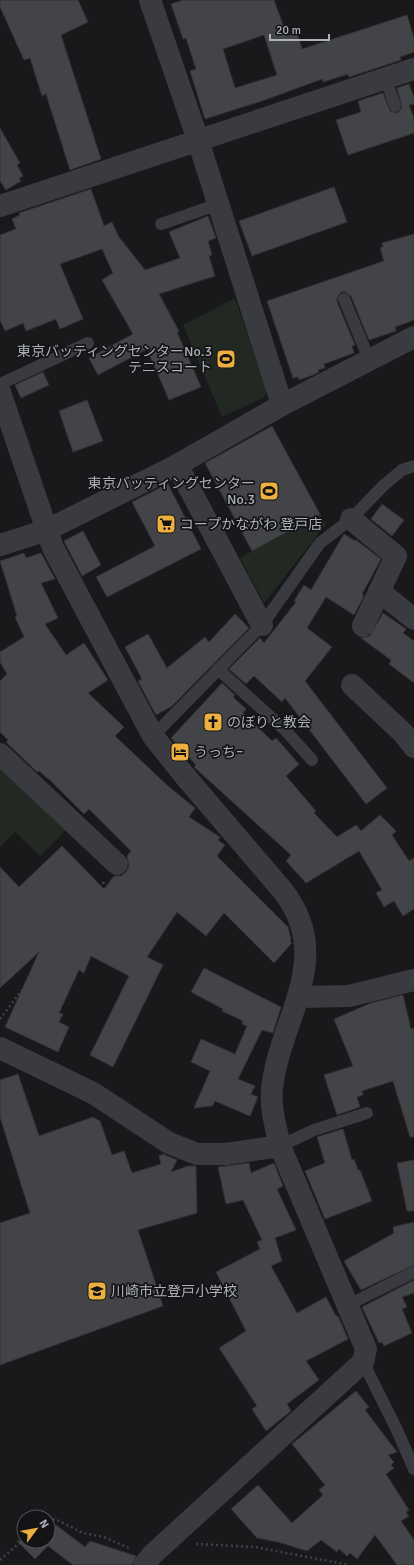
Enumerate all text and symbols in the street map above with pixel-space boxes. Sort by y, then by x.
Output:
scale bar [270,16,329,42]
text: 20 m [276,23,301,38]
place label: 東京バッティングセンターNo.3 テニスコート [17,343,212,376]
sports icon: 東京バッティングセンターNo.3 テニスコート [215,348,237,370]
place label: 東京バッティングセンター No.3 [88,475,255,508]
sports icon: 東京バッティングセンター No.3 [258,480,280,502]
supermarket icon: コープかながわ 登戸店 [155,513,177,535]
place label: コープかながわ 登戸店 [180,516,322,533]
church icon: のぼりと教会 [202,711,224,733]
place label: のぼりと教会 [227,714,311,731]
hotel icon: うっちｰ [169,741,191,763]
place label: うっちｰ [194,744,243,761]
school or university icon: 川崎市立登戸小学校 [86,1280,108,1302]
place label: 川崎市立登戸小学校 [111,1283,237,1300]
north arrow [16,1509,56,1549]
text: N [37,1517,52,1531]

